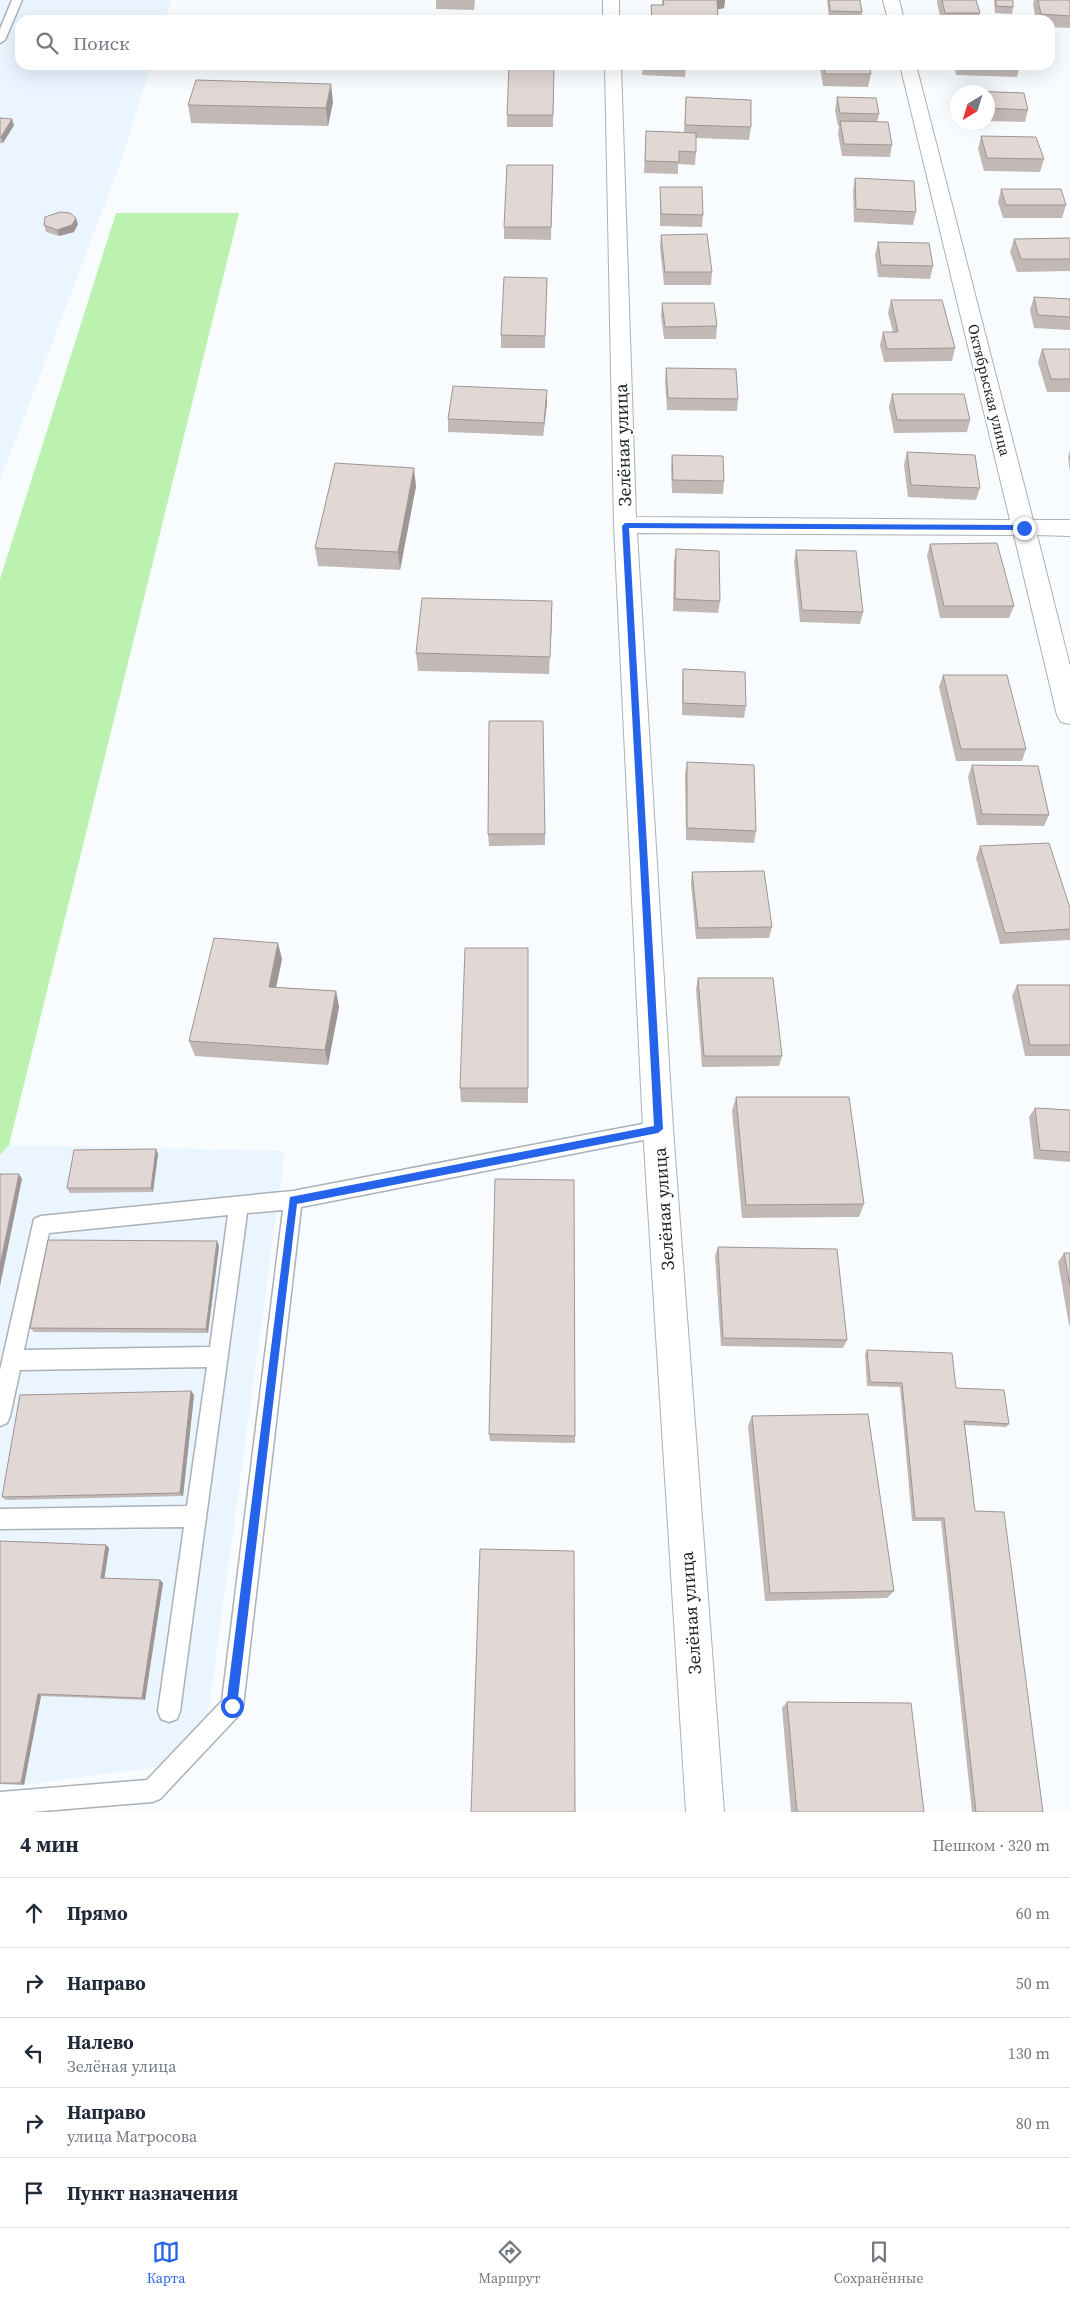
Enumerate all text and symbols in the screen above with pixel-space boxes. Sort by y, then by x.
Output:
search box [15,15,1055,70]
icon: search [33,29,61,57]
text: Поиск [73,30,130,56]
north arrow [950,85,995,130]
street label: Октябрьская улица [963,322,1016,459]
street label: Зелёная улица [608,382,637,507]
route end [1013,517,1036,540]
street label: Зелёная улица [647,1146,680,1271]
street label: Зелёная улица [674,1550,707,1675]
route start [221,1695,244,1718]
text: 4 мин [20,1830,79,1859]
text: Пешком · 320 m [932,1834,1050,1856]
icon: ahead [20,1899,48,1927]
text: Прямо [67,1900,128,1926]
text: 60 m [1016,1902,1050,1924]
icon: right [20,1969,48,1997]
text: Направо [67,1970,146,1996]
text: 50 m [1016,1972,1050,1994]
text: Налево [67,2029,134,2055]
icon: left [20,2039,48,2067]
text: 130 m [1008,2042,1050,2064]
text: Зелёная улица [67,2055,176,2077]
text: Направо [67,2099,146,2125]
icon: right [20,2109,48,2137]
text: 80 m [1016,2112,1050,2134]
text: улица Матросова [67,2125,197,2147]
icon: arrive [20,2179,48,2207]
text: Пункт назначения [67,2180,238,2206]
tab: Карта [147,2238,185,2288]
tab: Маршрут [479,2238,540,2288]
tab: Сохранённые [834,2238,923,2288]

